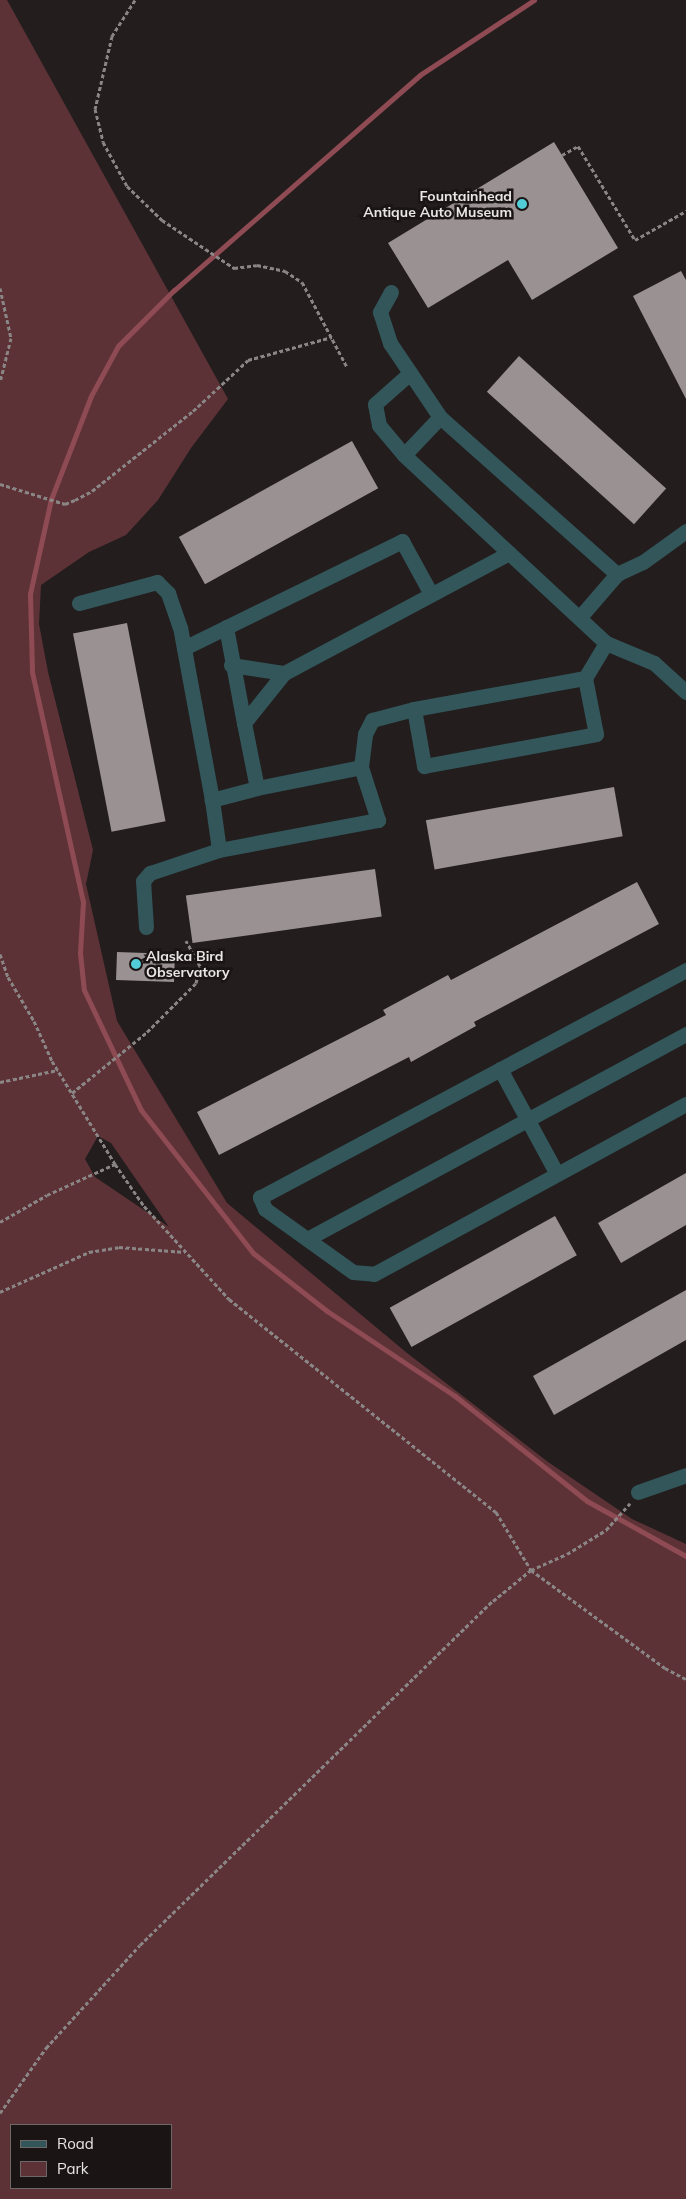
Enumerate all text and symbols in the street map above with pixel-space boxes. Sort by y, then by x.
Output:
place label: Fountainhead Antique Auto Museum [363,188,512,220]
marker: Fountainhead Antique Auto Museum [516,198,528,210]
place label: Alaska Bird Observatory [146,948,230,980]
marker: Alaska Bird Observatory [130,958,142,970]
legend [10,2124,172,2189]
text: Road [57,2134,94,2153]
text: Park [57,2159,89,2178]

